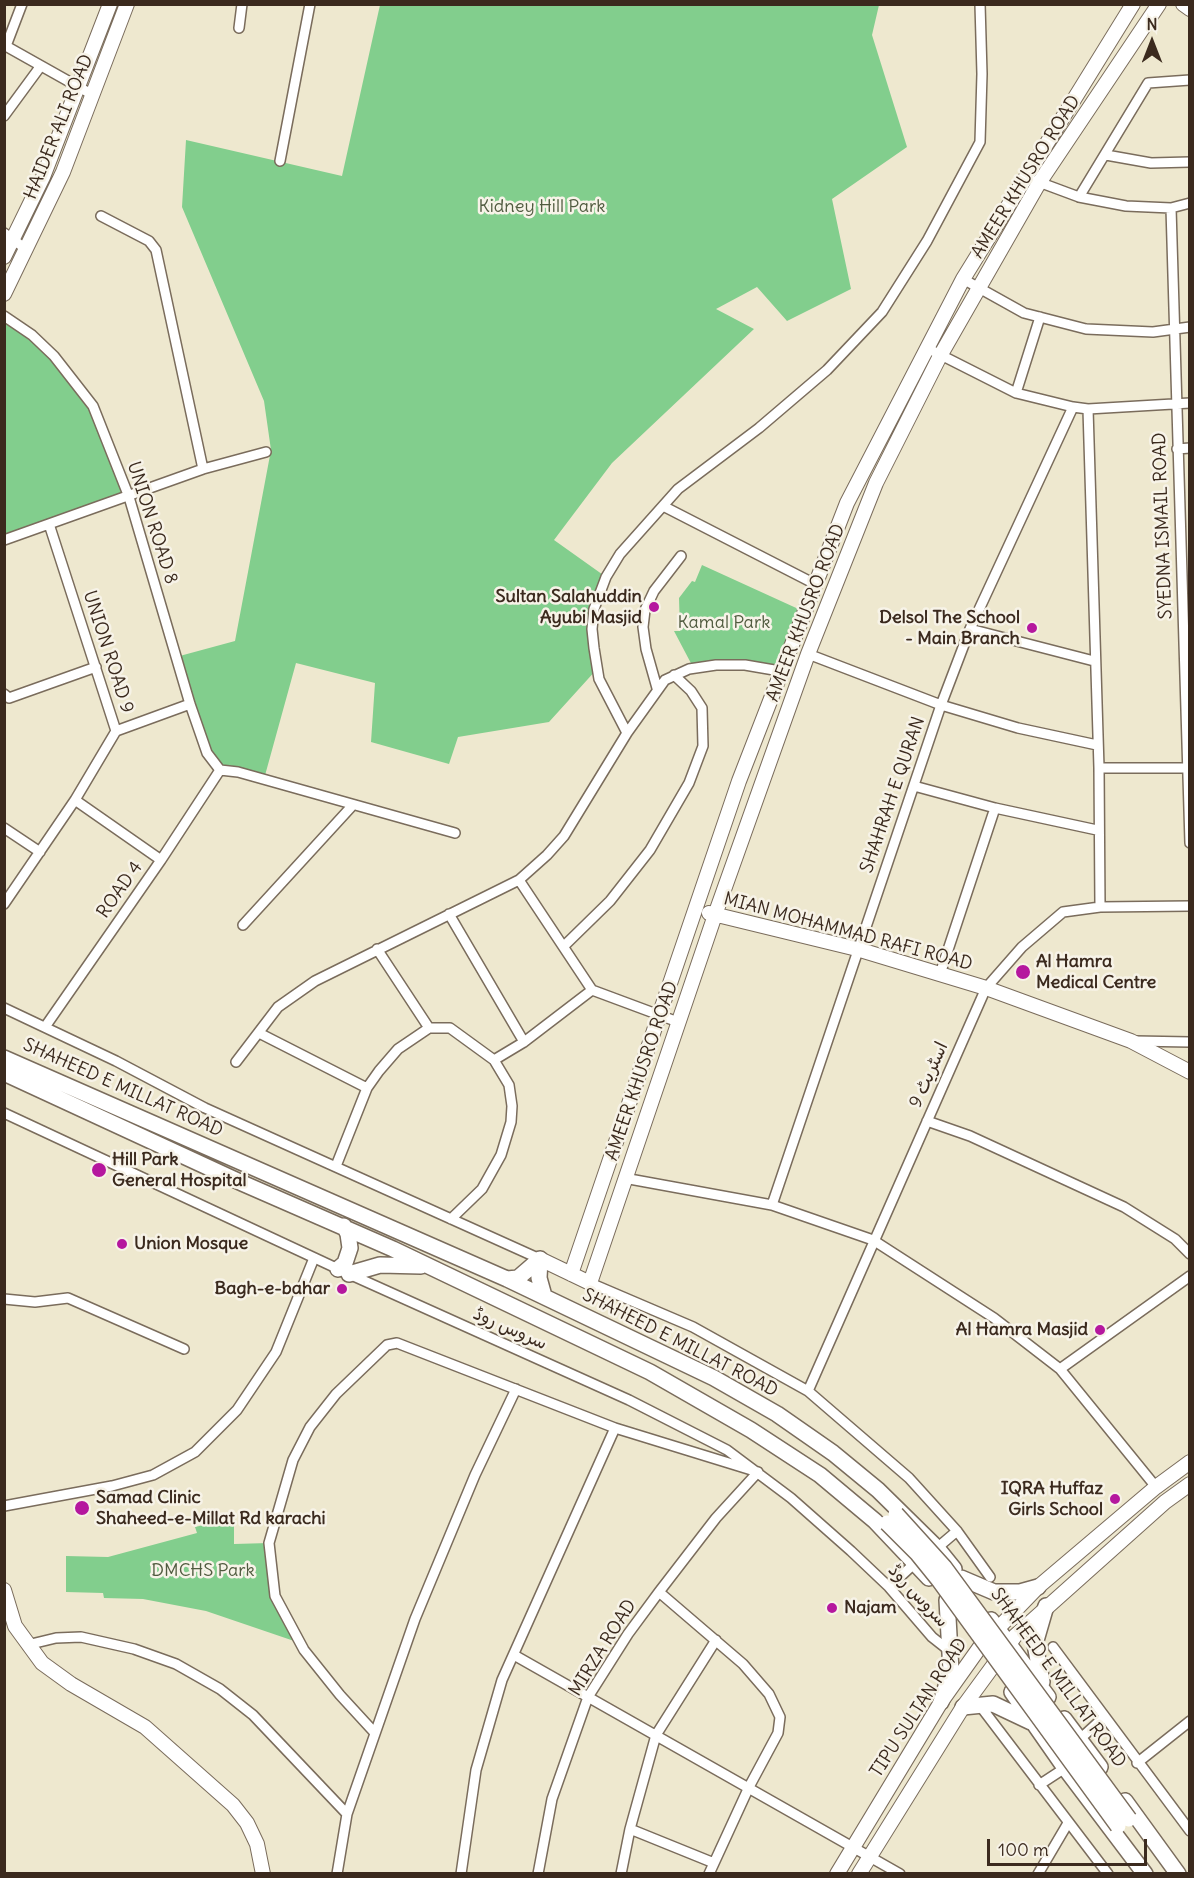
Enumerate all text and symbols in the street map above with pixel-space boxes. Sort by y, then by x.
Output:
north arrow [1122,12,1182,72]
text: N [1146,14,1158,34]
street label: HAIDER ALI ROAD [20,51,98,203]
street label: AMEER KHUSRO ROAD [967,91,1085,263]
park label: Kidney Hill Park [479,196,605,218]
street label: SYEDNA ISMAIL ROAD [1149,432,1177,620]
street label: UNION ROAD 8 [122,459,182,587]
street label: AMEER KHUSRO ROAD [762,521,850,705]
place label: Sultan Salahuddin Ayubi Masjid [495,586,642,628]
street label: UNION ROAD 9 [78,588,138,716]
marker: Sultan Salahuddin Ayubi Masjid [647,600,661,614]
place label: Delsol The School - Main Branch [879,607,1020,650]
park label: Kamal Park [678,612,770,634]
marker: Delsol The School - Main Branch [1025,621,1039,635]
street label: SHAHRAH E QURAN [856,714,930,876]
street label: ROAD 4 [93,857,147,923]
street label: MIAN MOHAMMAD RAFI ROAD [721,888,975,976]
place label: Al Hamra Medical Centre [1036,951,1156,994]
marker: Al Hamra Medical Centre [1014,963,1032,981]
street label: AMEER KHUSRO ROAD [601,978,683,1164]
street label: SHAHEED E MILLAT ROAD [20,1034,226,1142]
street label: اسٹریٹ 9 [905,1039,953,1111]
place label: Hill Park General Hospital [112,1149,246,1192]
marker: Hill Park General Hospital [90,1161,108,1179]
place label: Union Mosque [134,1233,248,1255]
marker: Union Mosque [115,1237,129,1251]
place label: Bagh-e-bahar [215,1278,330,1300]
marker: Bagh-e-bahar [335,1282,349,1296]
street label: SHAHEED E MILLAT ROAD [579,1284,781,1402]
street label: سروس روڈ [470,1303,550,1355]
place label: Al Hamra Masjid [956,1319,1088,1341]
marker: Al Hamra Masjid [1093,1323,1107,1337]
place label: IQRA Huffaz Girls School [1001,1478,1103,1520]
place label: Samad Clinic Shaheed-e-Millat Rd karachi [96,1487,326,1530]
marker: IQRA Huffaz Girls School [1108,1492,1122,1506]
marker: Samad Clinic Shaheed-e-Millat Rd karachi [73,1499,91,1517]
park label: DMCHS Park [151,1560,255,1582]
street label: سروس روڈ [883,1560,953,1632]
street label: SHAHEED E MILLAT ROAD [986,1584,1130,1772]
street label: MIRZA ROAD [565,1596,641,1700]
place label: Najam [844,1597,897,1619]
marker: Najam [825,1601,839,1615]
street label: TIPU SULTAN ROAD [866,1634,972,1782]
scale bar [990,1827,1150,1865]
text: 100 m [998,1838,1049,1861]

